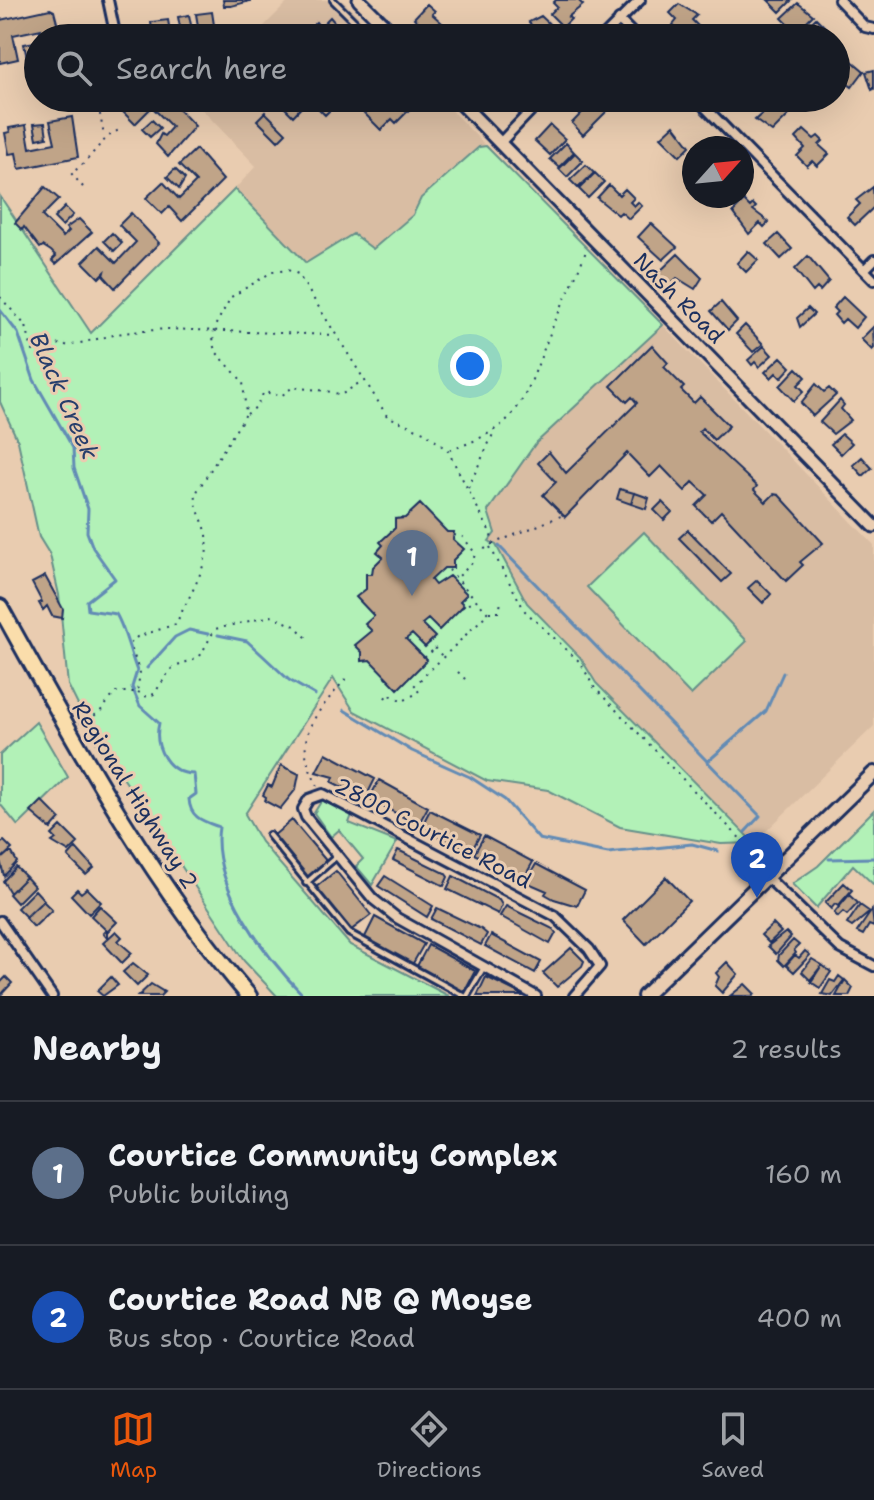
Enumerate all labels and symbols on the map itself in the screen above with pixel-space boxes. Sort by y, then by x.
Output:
north arrow [682,136,754,208]
street label: Nash Road [627,246,731,350]
water label: Black Creek [22,327,106,465]
your location [450,346,490,386]
pin: 1 [386,530,438,596]
street label: Regional Highway 2 [65,696,205,894]
street label: 2800 Courtice Road [330,771,536,895]
pin: 2 [731,832,783,898]

